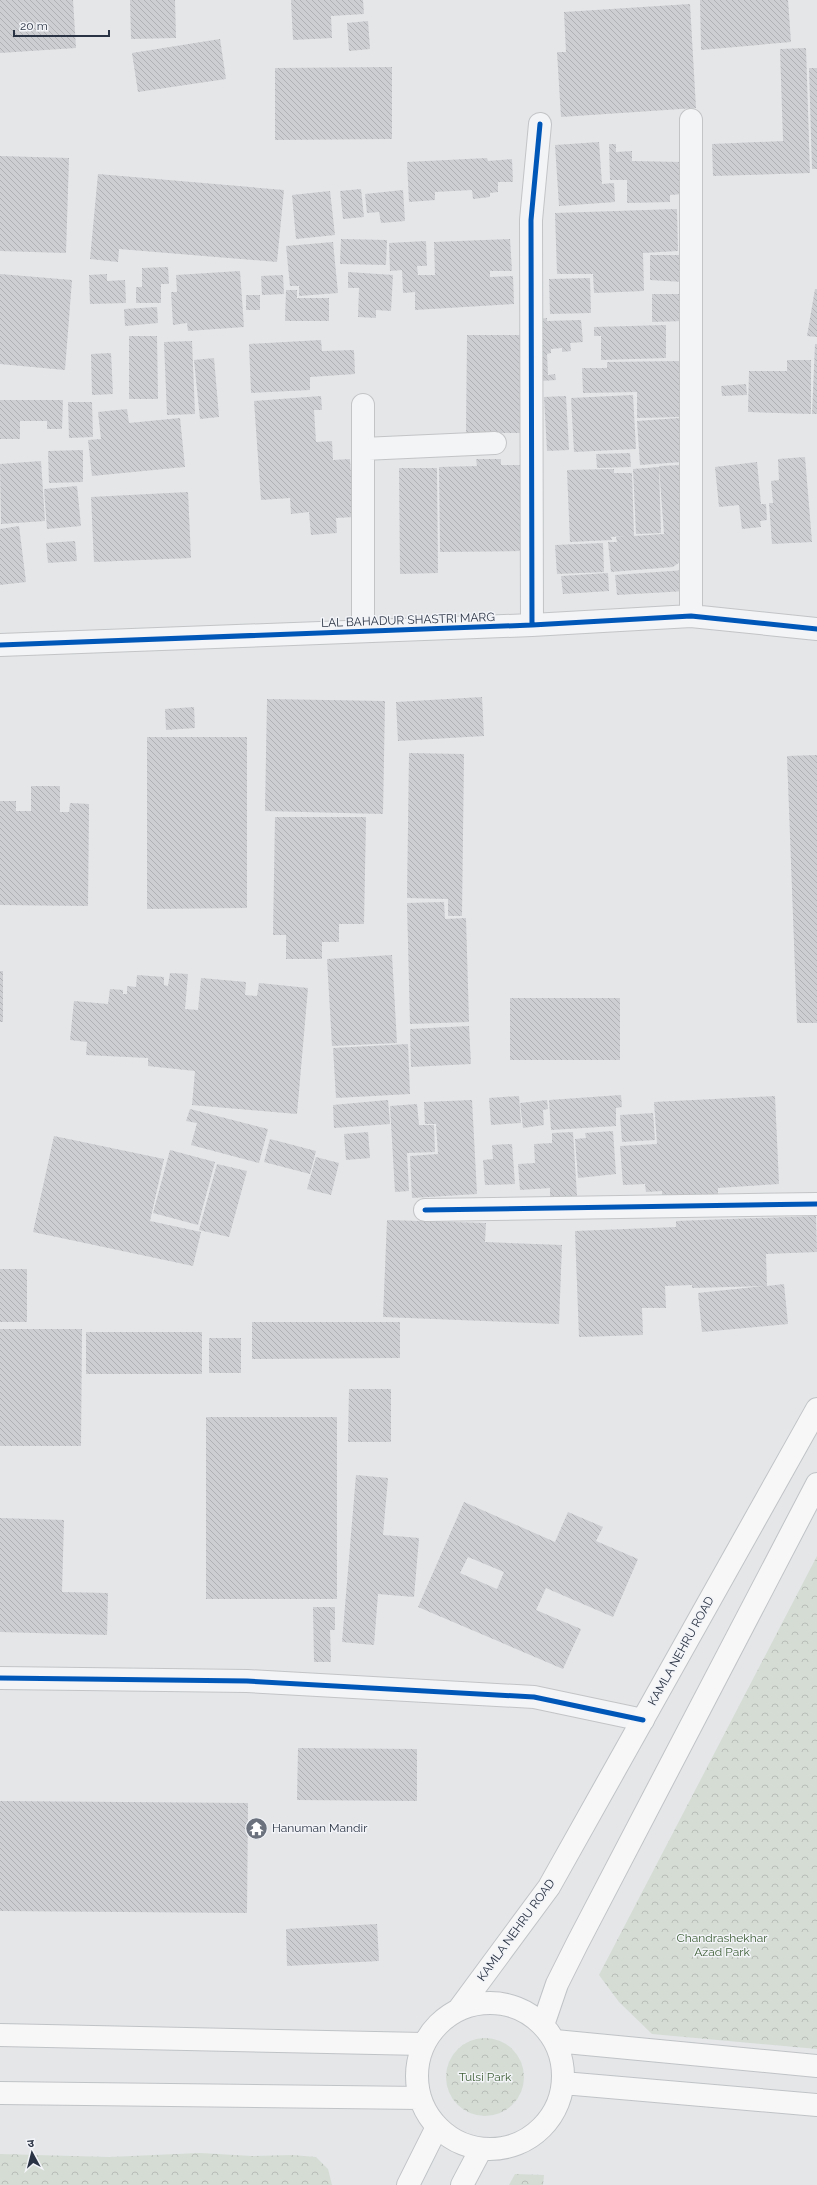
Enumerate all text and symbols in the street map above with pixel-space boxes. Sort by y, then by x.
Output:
scale bar [14,12,109,38]
text: 20 m [20,19,48,33]
street label: LAL BAHADUR SHASTRI MARG [321,610,495,630]
street label: KAMLA NEHRU ROAD [645,1594,717,1708]
temple icon: Hanuman Mandir [244,1815,270,1841]
place label: Hanuman Mandir [272,1821,368,1835]
street label: KAMLA NEHRU ROAD [474,1876,558,1984]
park label: Chandrashekhar Azad Park [677,1931,768,1959]
park label: Tulsi Park [459,2070,512,2084]
north arrow [12,2133,52,2173]
text: उ [27,2137,35,2150]

